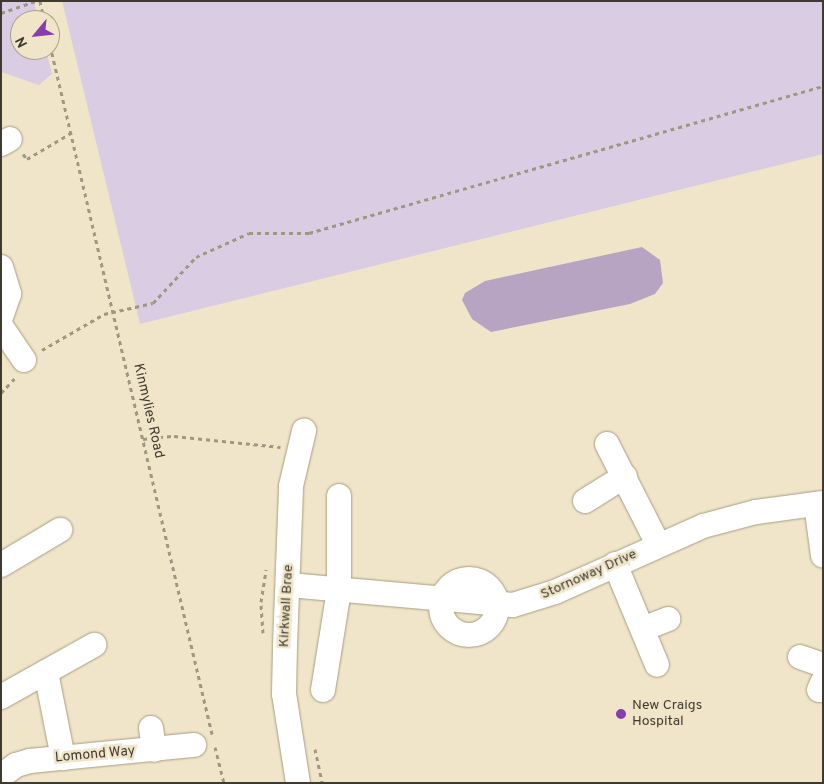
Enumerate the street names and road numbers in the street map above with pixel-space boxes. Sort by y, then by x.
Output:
street label: Kinmylies Road [129,362,167,460]
street label: Stornoway Drive [538,546,640,604]
street label: Kirkwall Brae [276,564,298,648]
street label: Lomond Way [54,743,136,767]

